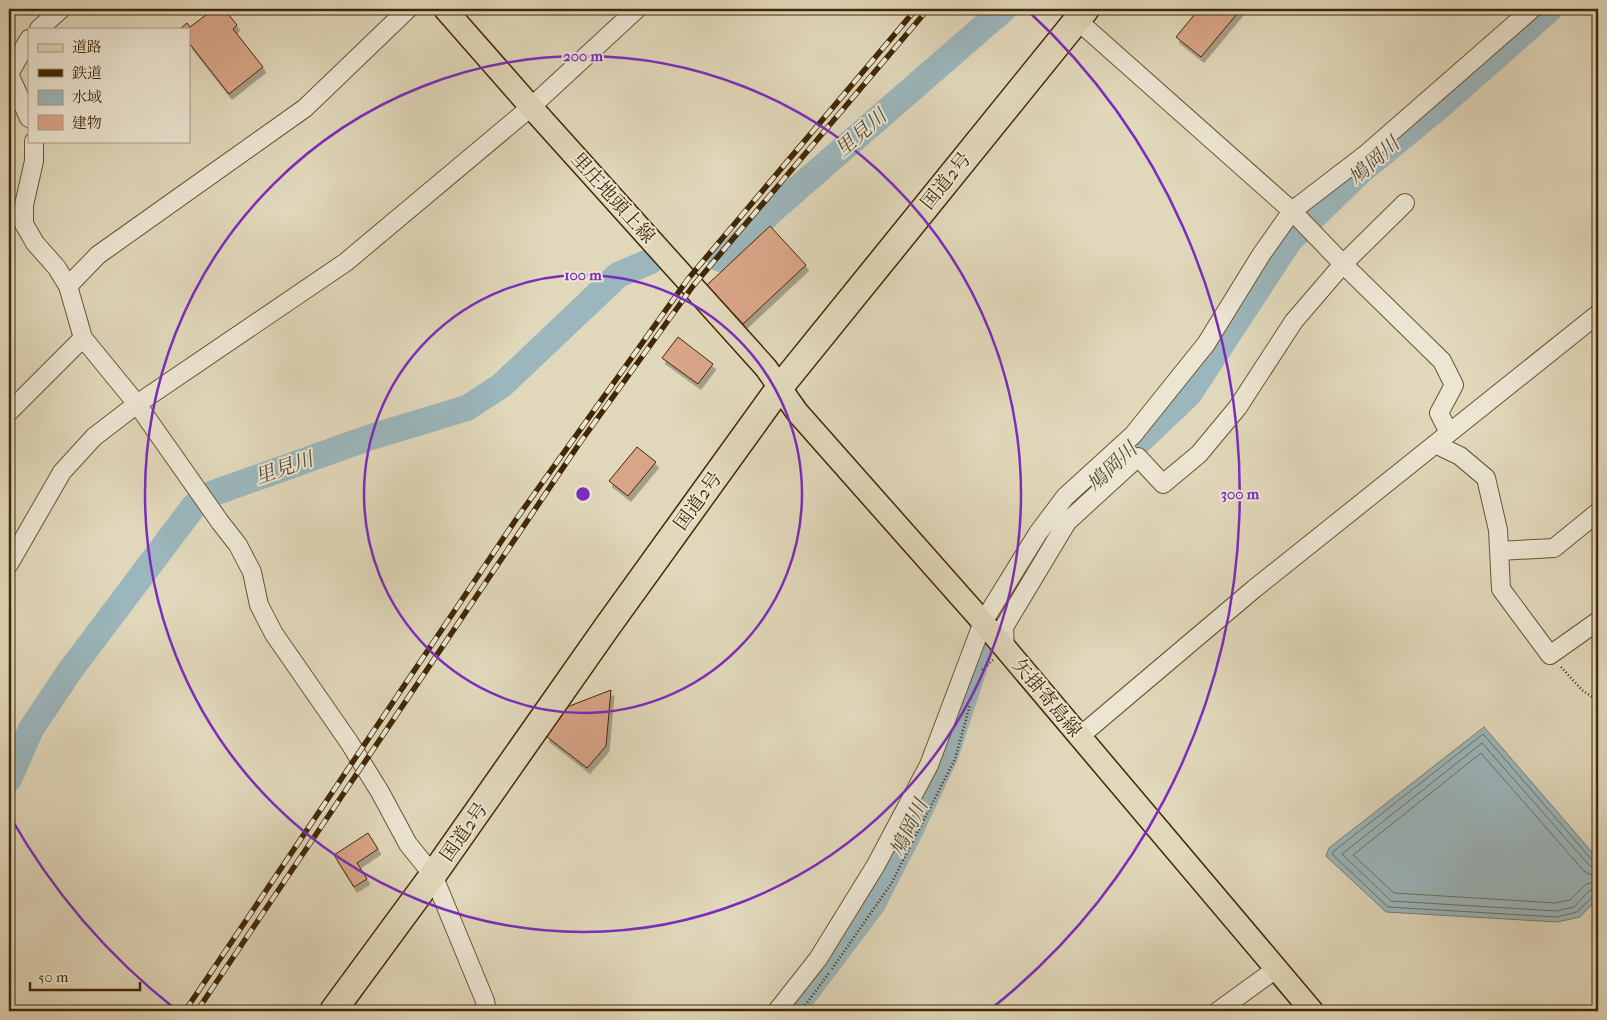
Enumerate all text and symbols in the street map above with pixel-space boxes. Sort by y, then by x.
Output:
legend [28,28,190,142]
text: 道路 [72,38,102,56]
text: 200 m [563,47,603,65]
text: 鉄道 [72,64,102,82]
text: 水域 [72,88,102,106]
water label: 里見川 [831,103,893,161]
text: 建物 [72,114,102,132]
water label: 鳩岡川 [1344,131,1405,190]
street label: 里庄地頭上線 [567,148,659,248]
street label: 国道2号 [916,148,976,214]
text: 100 m [564,266,602,284]
water label: 鳩岡川 [1082,436,1143,496]
water label: 里見川 [252,447,318,489]
street label: 国道2号 [669,468,727,534]
centre of rings [574,485,592,503]
text: 300 m [1221,485,1260,503]
street label: 矢掛寄島線 [1008,655,1086,741]
water label: 鳩岡川 [886,794,933,860]
street label: 国道2号 [436,798,492,866]
scale bar [30,960,140,992]
text: 50 m [38,968,69,986]

